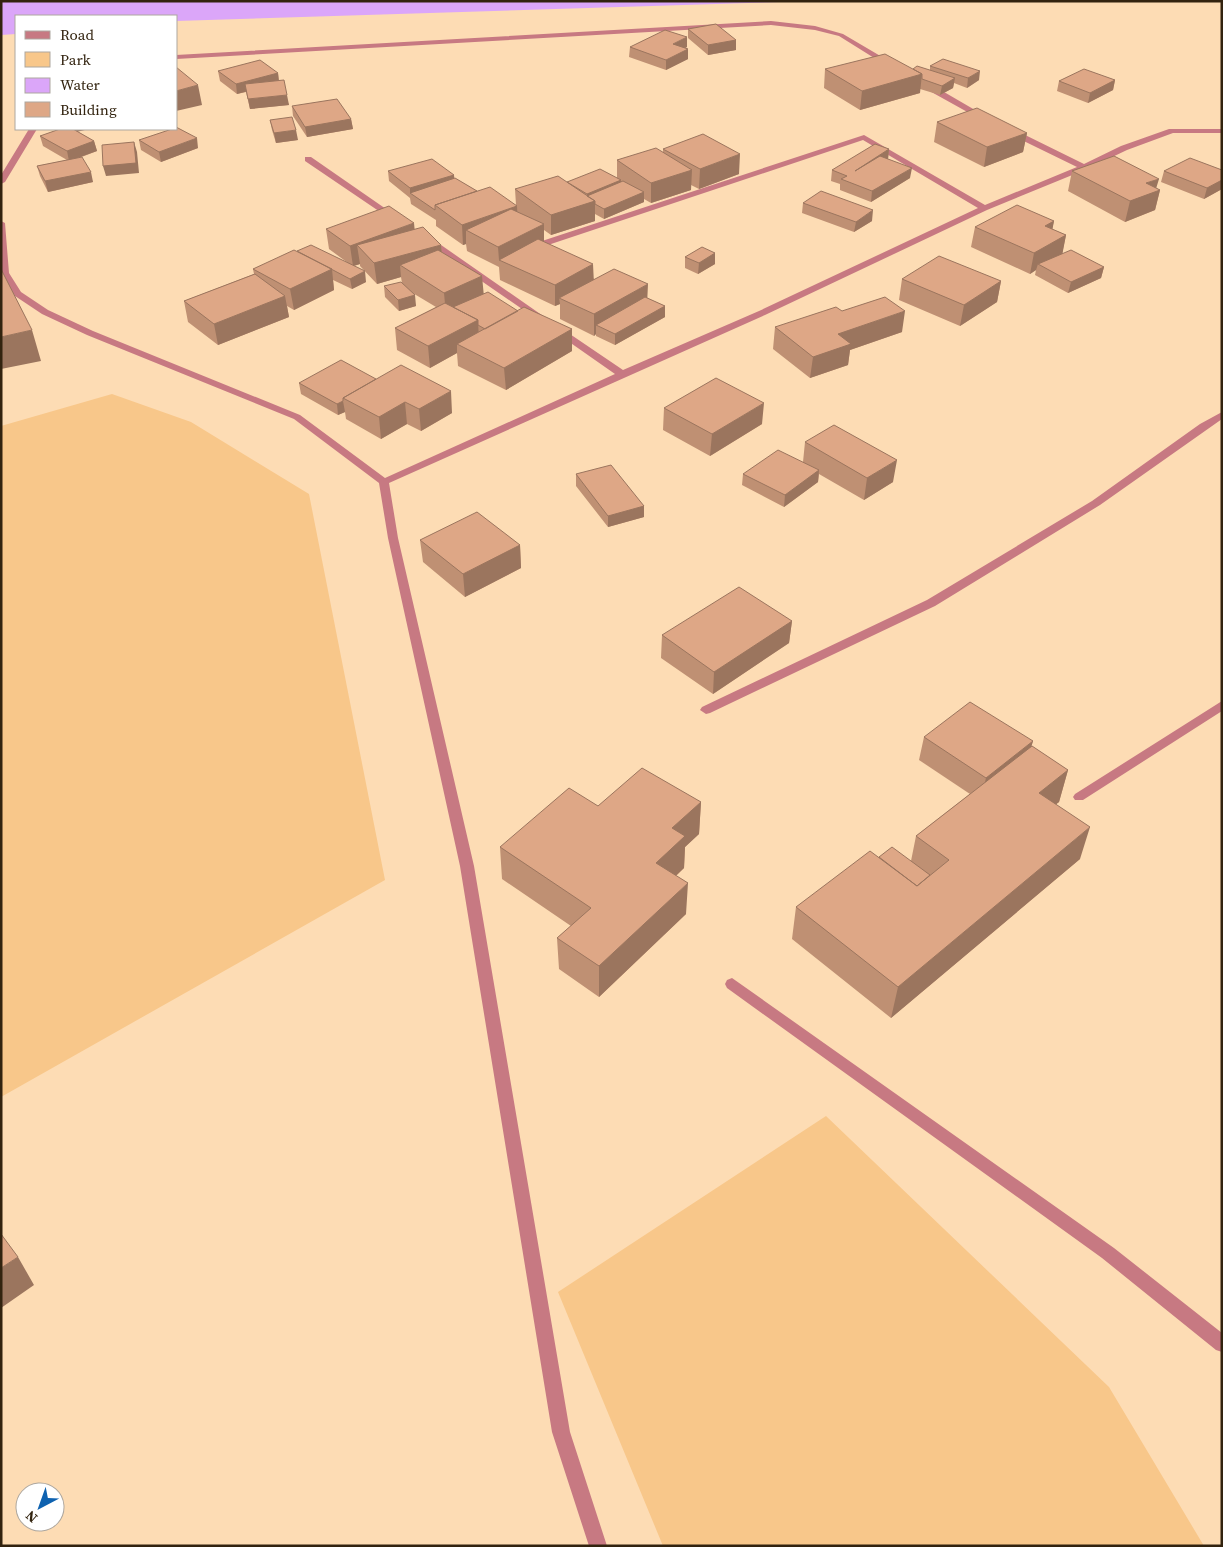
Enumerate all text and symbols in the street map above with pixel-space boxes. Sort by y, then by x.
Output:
legend [15,15,178,130]
text: Road [60,24,94,45]
text: Park [60,49,92,70]
text: Water [60,74,101,95]
text: Building [60,99,117,120]
north arrow [15,1482,65,1532]
text: N [21,1506,42,1528]

